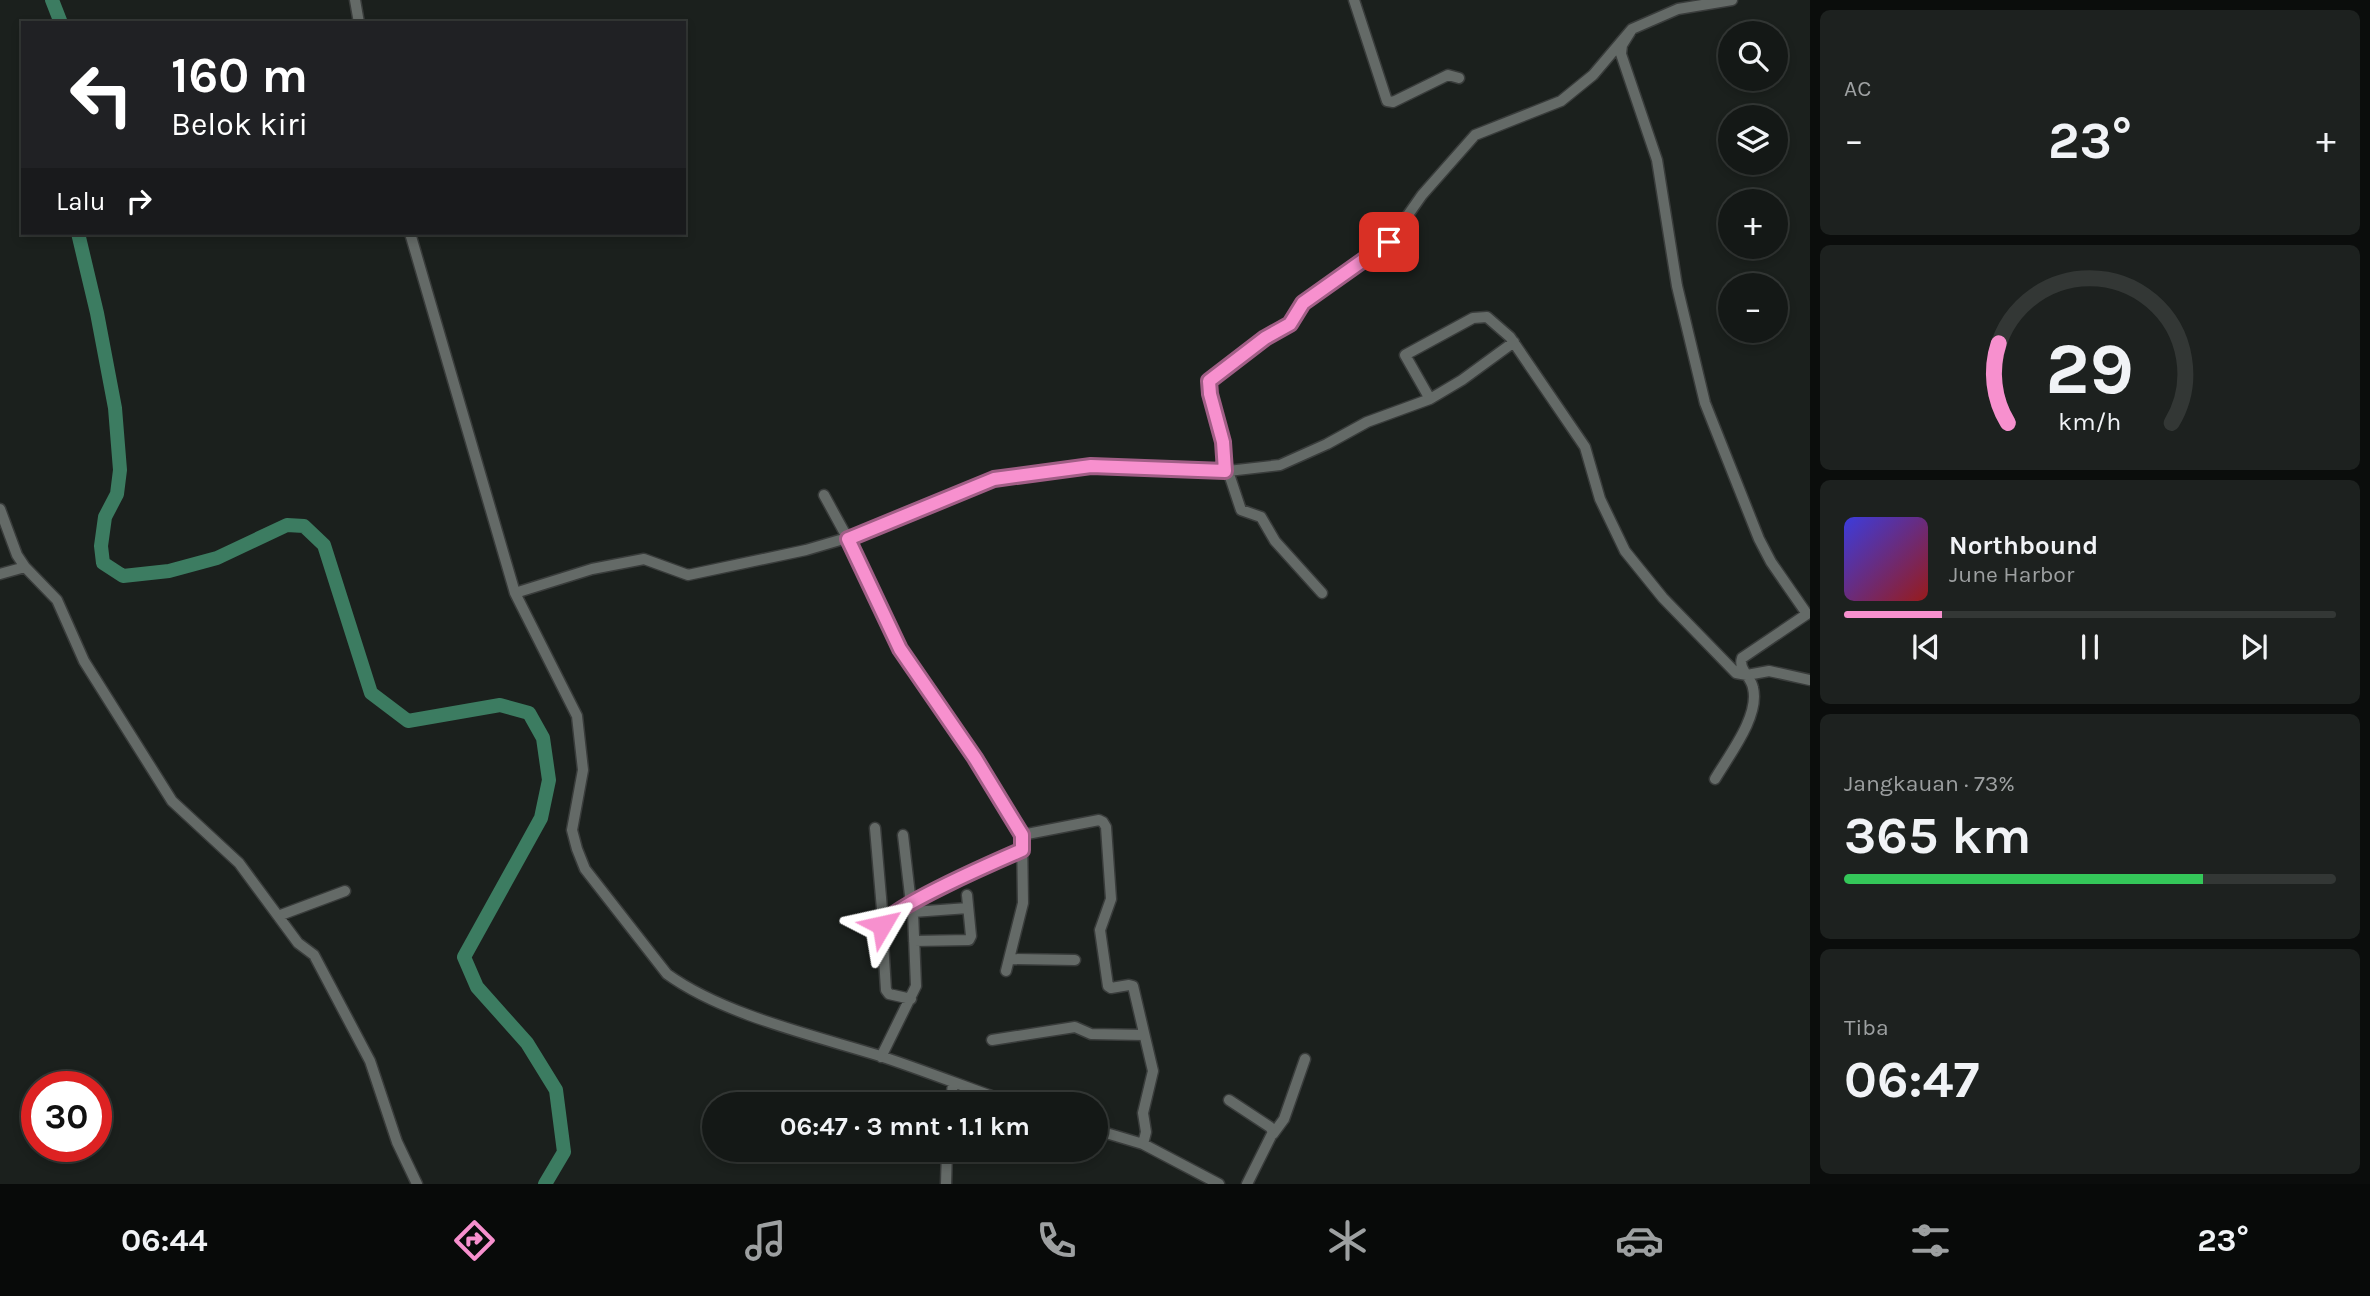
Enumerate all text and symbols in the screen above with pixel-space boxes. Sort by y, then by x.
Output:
map controls [1718,21,1788,343]
button: search [1718,21,1788,91]
text: 160 m [171,47,308,104]
icon: left [56,49,147,140]
text: AC [1844,75,1871,102]
button: layers [1718,105,1788,175]
text: Belok kiri [171,106,308,143]
text: 23° [2048,110,2132,171]
text: − [1844,118,1864,163]
text: + [2316,118,2336,163]
icon: right [120,182,158,220]
text: Lalu [56,186,106,217]
button: + [1718,189,1788,259]
pin [1359,212,1419,272]
icon: arrive [1370,223,1408,261]
button: − [1718,273,1788,343]
text: 29 [2046,327,2134,412]
text: km/h [2058,407,2122,436]
text: Northbound [1949,530,2098,561]
text: June Harbor [1949,561,2074,588]
icon: previous [1907,628,1945,666]
icon: pause [2071,628,2109,666]
icon: next [2235,628,2273,666]
text: Jangkauan · 73% [1844,770,2015,797]
text: 365 km [1844,805,2031,866]
position arrow [845,888,919,962]
text: Tiba [1844,1014,1889,1041]
text: 06:47 [1844,1049,1979,1110]
speed limit sign: 30 [21,1071,112,1162]
text: 06:47 · 3 mnt · 1.1 km [780,1111,1030,1142]
icon: directions [450,1216,499,1265]
icon: music [741,1216,790,1265]
icon: phone [1032,1216,1081,1265]
icon: climate [1323,1216,1372,1265]
icon: car [1615,1216,1664,1265]
icon: filters [1906,1216,1955,1265]
text: 06:44 [121,1222,207,1259]
text: 23° [2197,1222,2249,1259]

